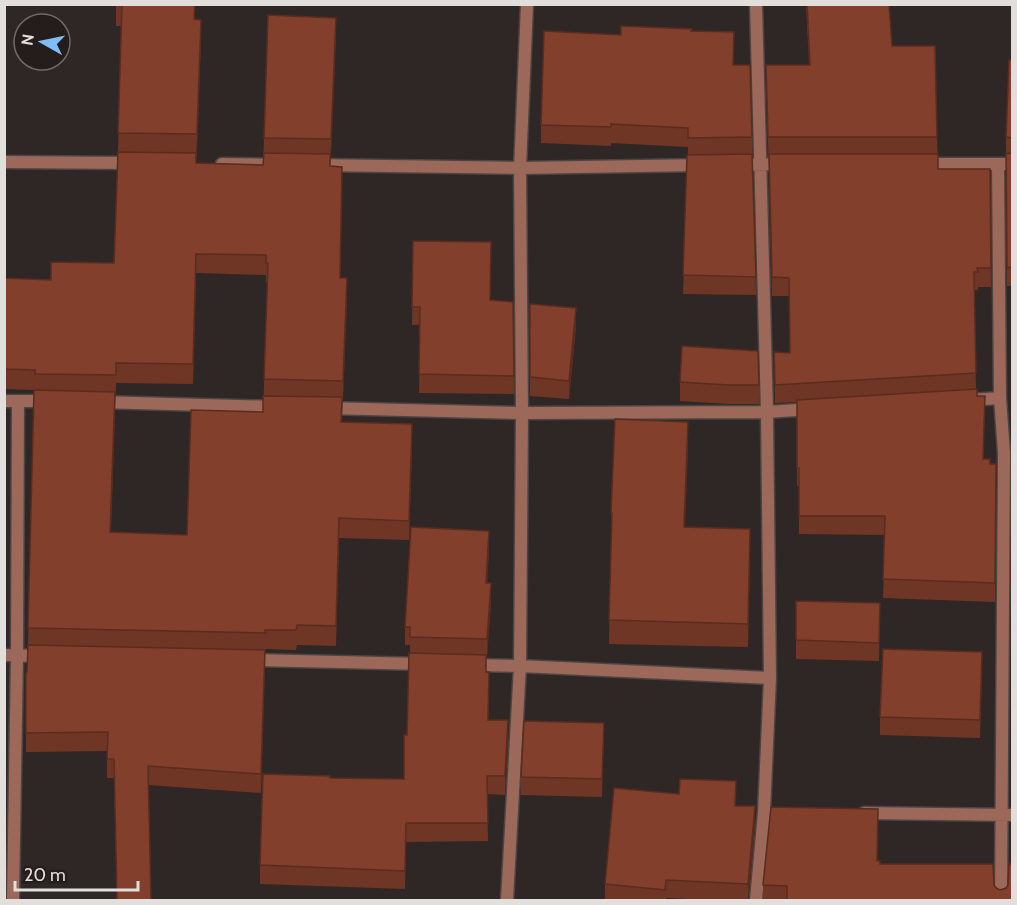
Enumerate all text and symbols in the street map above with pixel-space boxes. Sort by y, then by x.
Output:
north arrow [12,12,72,72]
text: N [17,33,38,47]
scale bar [15,854,138,892]
text: 20 m [24,864,66,886]

